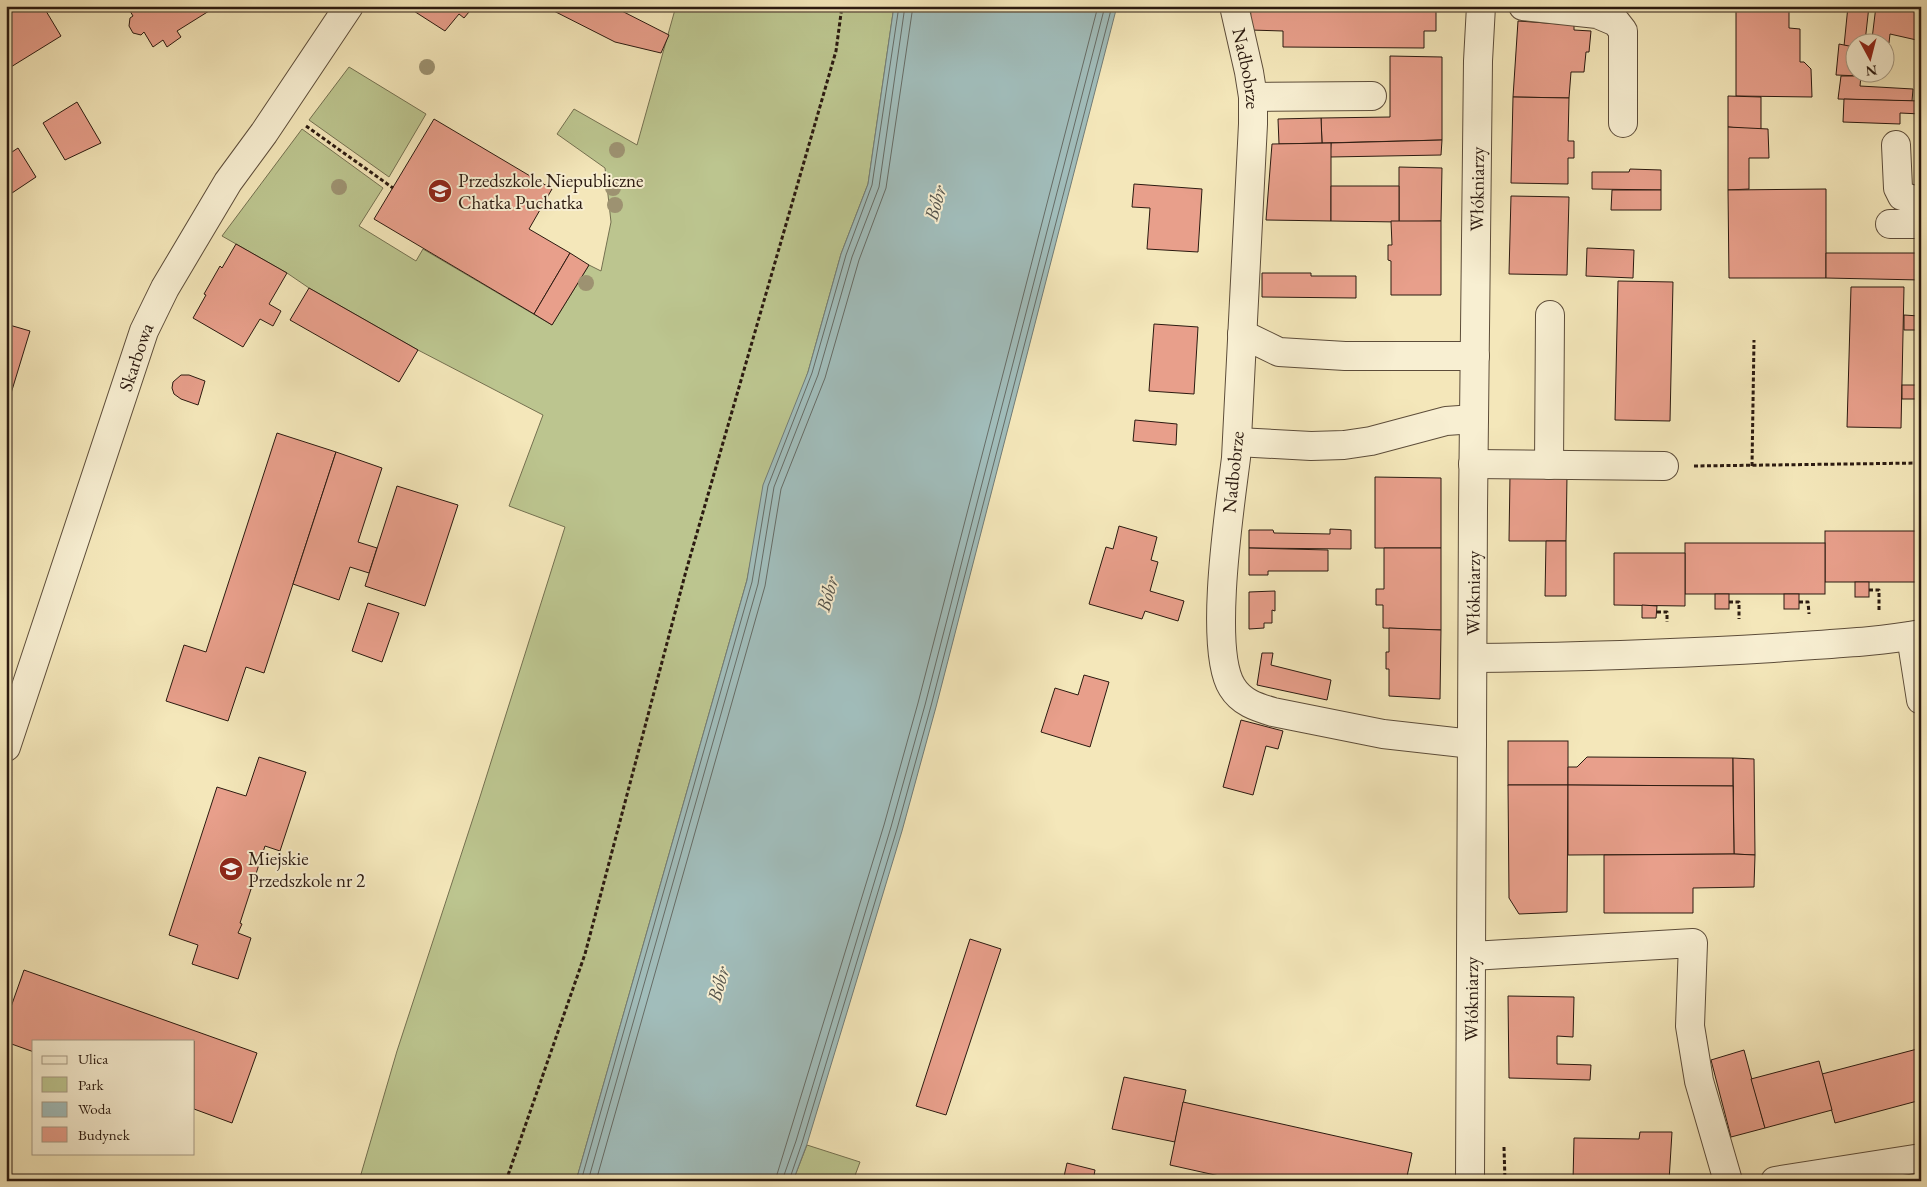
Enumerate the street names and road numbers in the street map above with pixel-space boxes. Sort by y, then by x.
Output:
street label: Nadbobrze [1227,26,1266,109]
street label: Włókniarzy [1464,146,1490,232]
street label: Skarbowa [112,318,159,395]
street label: Nadbobrze [1216,430,1250,514]
street label: Włókniarzy [1460,550,1485,636]
street label: Włókniarzy [1458,956,1484,1042]

